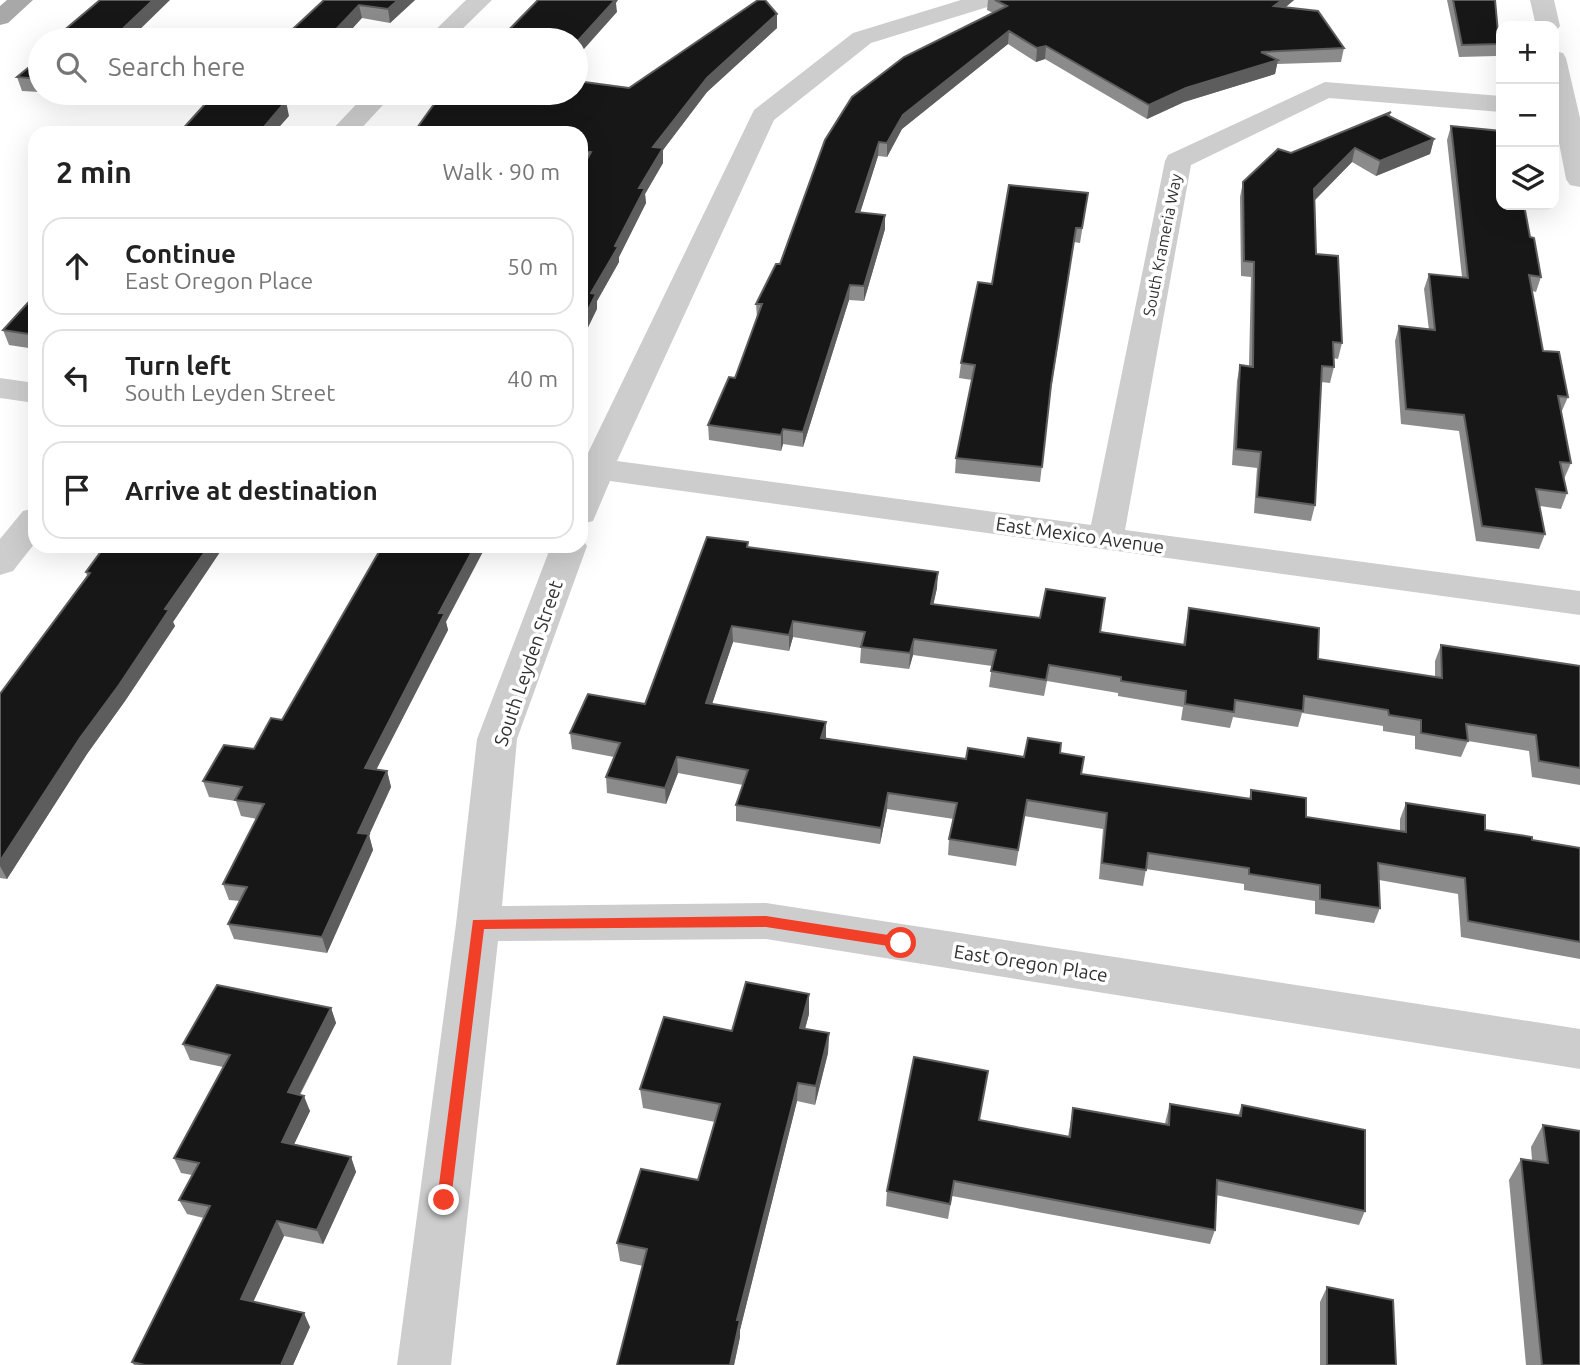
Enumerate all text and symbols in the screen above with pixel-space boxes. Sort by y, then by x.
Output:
map controls [1496,21,1559,210]
button: + [1496,21,1559,84]
search box [28,28,588,105]
icon: search [52,48,90,86]
text: Search here [108,52,245,81]
button: − [1496,84,1559,147]
button: layers [1496,147,1559,210]
text: 2 min [56,155,132,189]
text: Walk · 90 m [442,159,560,184]
street label: South Krameria Way [1139,172,1185,318]
text: Continue [125,239,236,268]
icon: ahead [58,247,96,285]
text: 50 m [507,254,558,279]
text: East Oregon Place [125,268,313,293]
text: Turn left [125,351,231,380]
icon: left [58,359,96,397]
text: 40 m [507,366,558,391]
text: South Leyden Street [125,380,335,405]
icon: arrive [58,471,96,509]
text: Arrive at destination [125,476,378,505]
street label: East Mexico Avenue [994,512,1166,558]
street label: South Leyden Street [489,577,567,749]
route start [885,927,916,958]
street label: East Oregon Place [952,940,1110,986]
route end [428,1184,459,1215]

